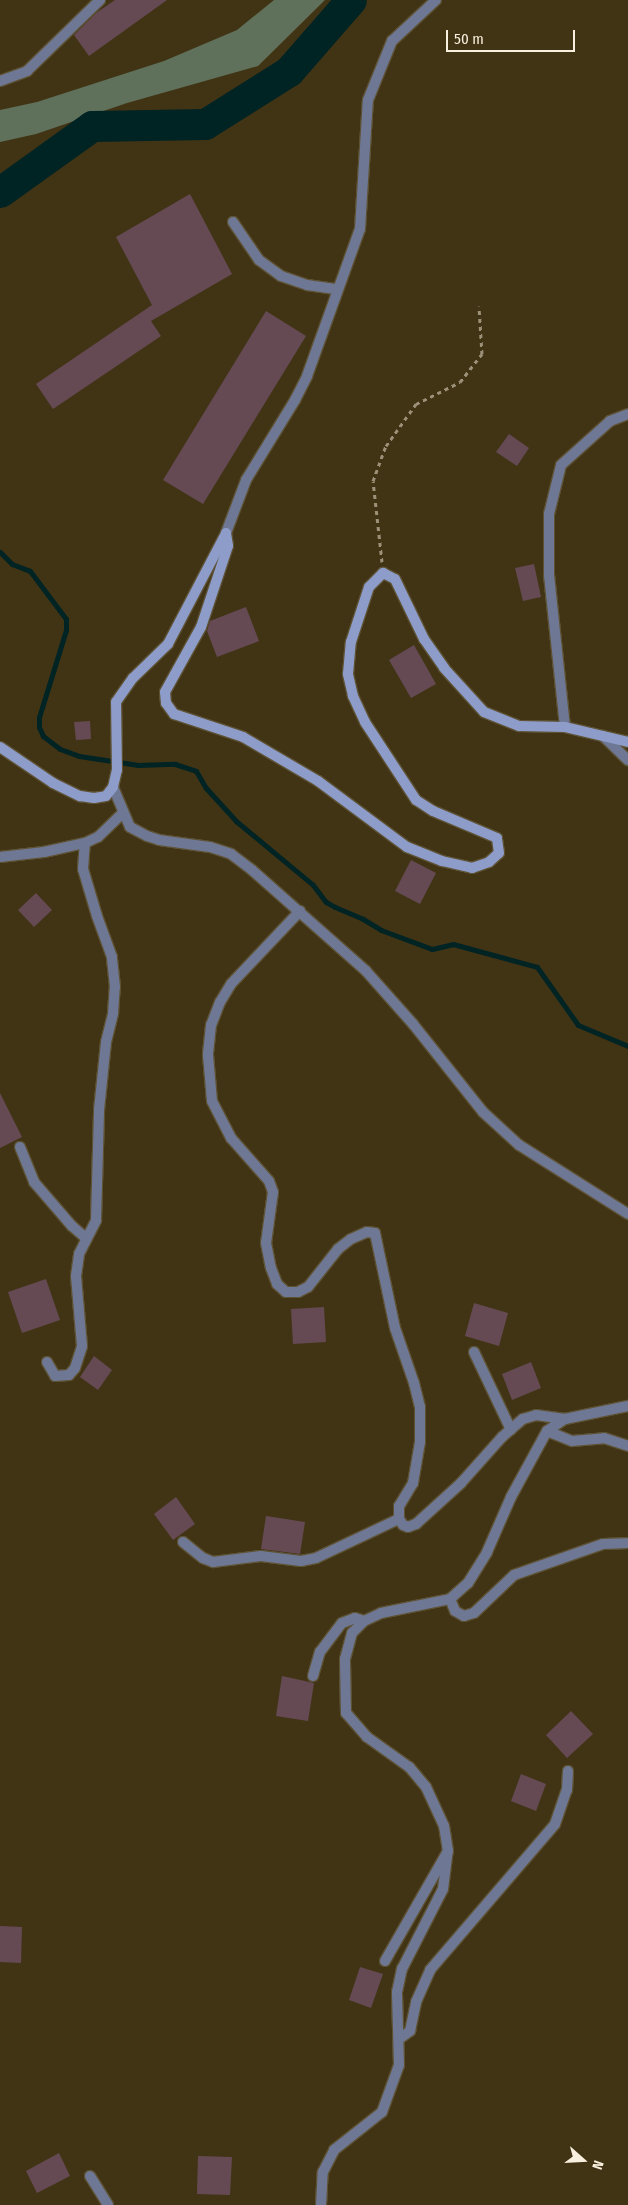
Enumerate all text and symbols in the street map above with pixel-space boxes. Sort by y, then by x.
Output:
scale bar [448,20,577,52]
text: 50 m [454,30,484,48]
north arrow [558,2135,608,2185]
text: N [588,2158,607,2172]

